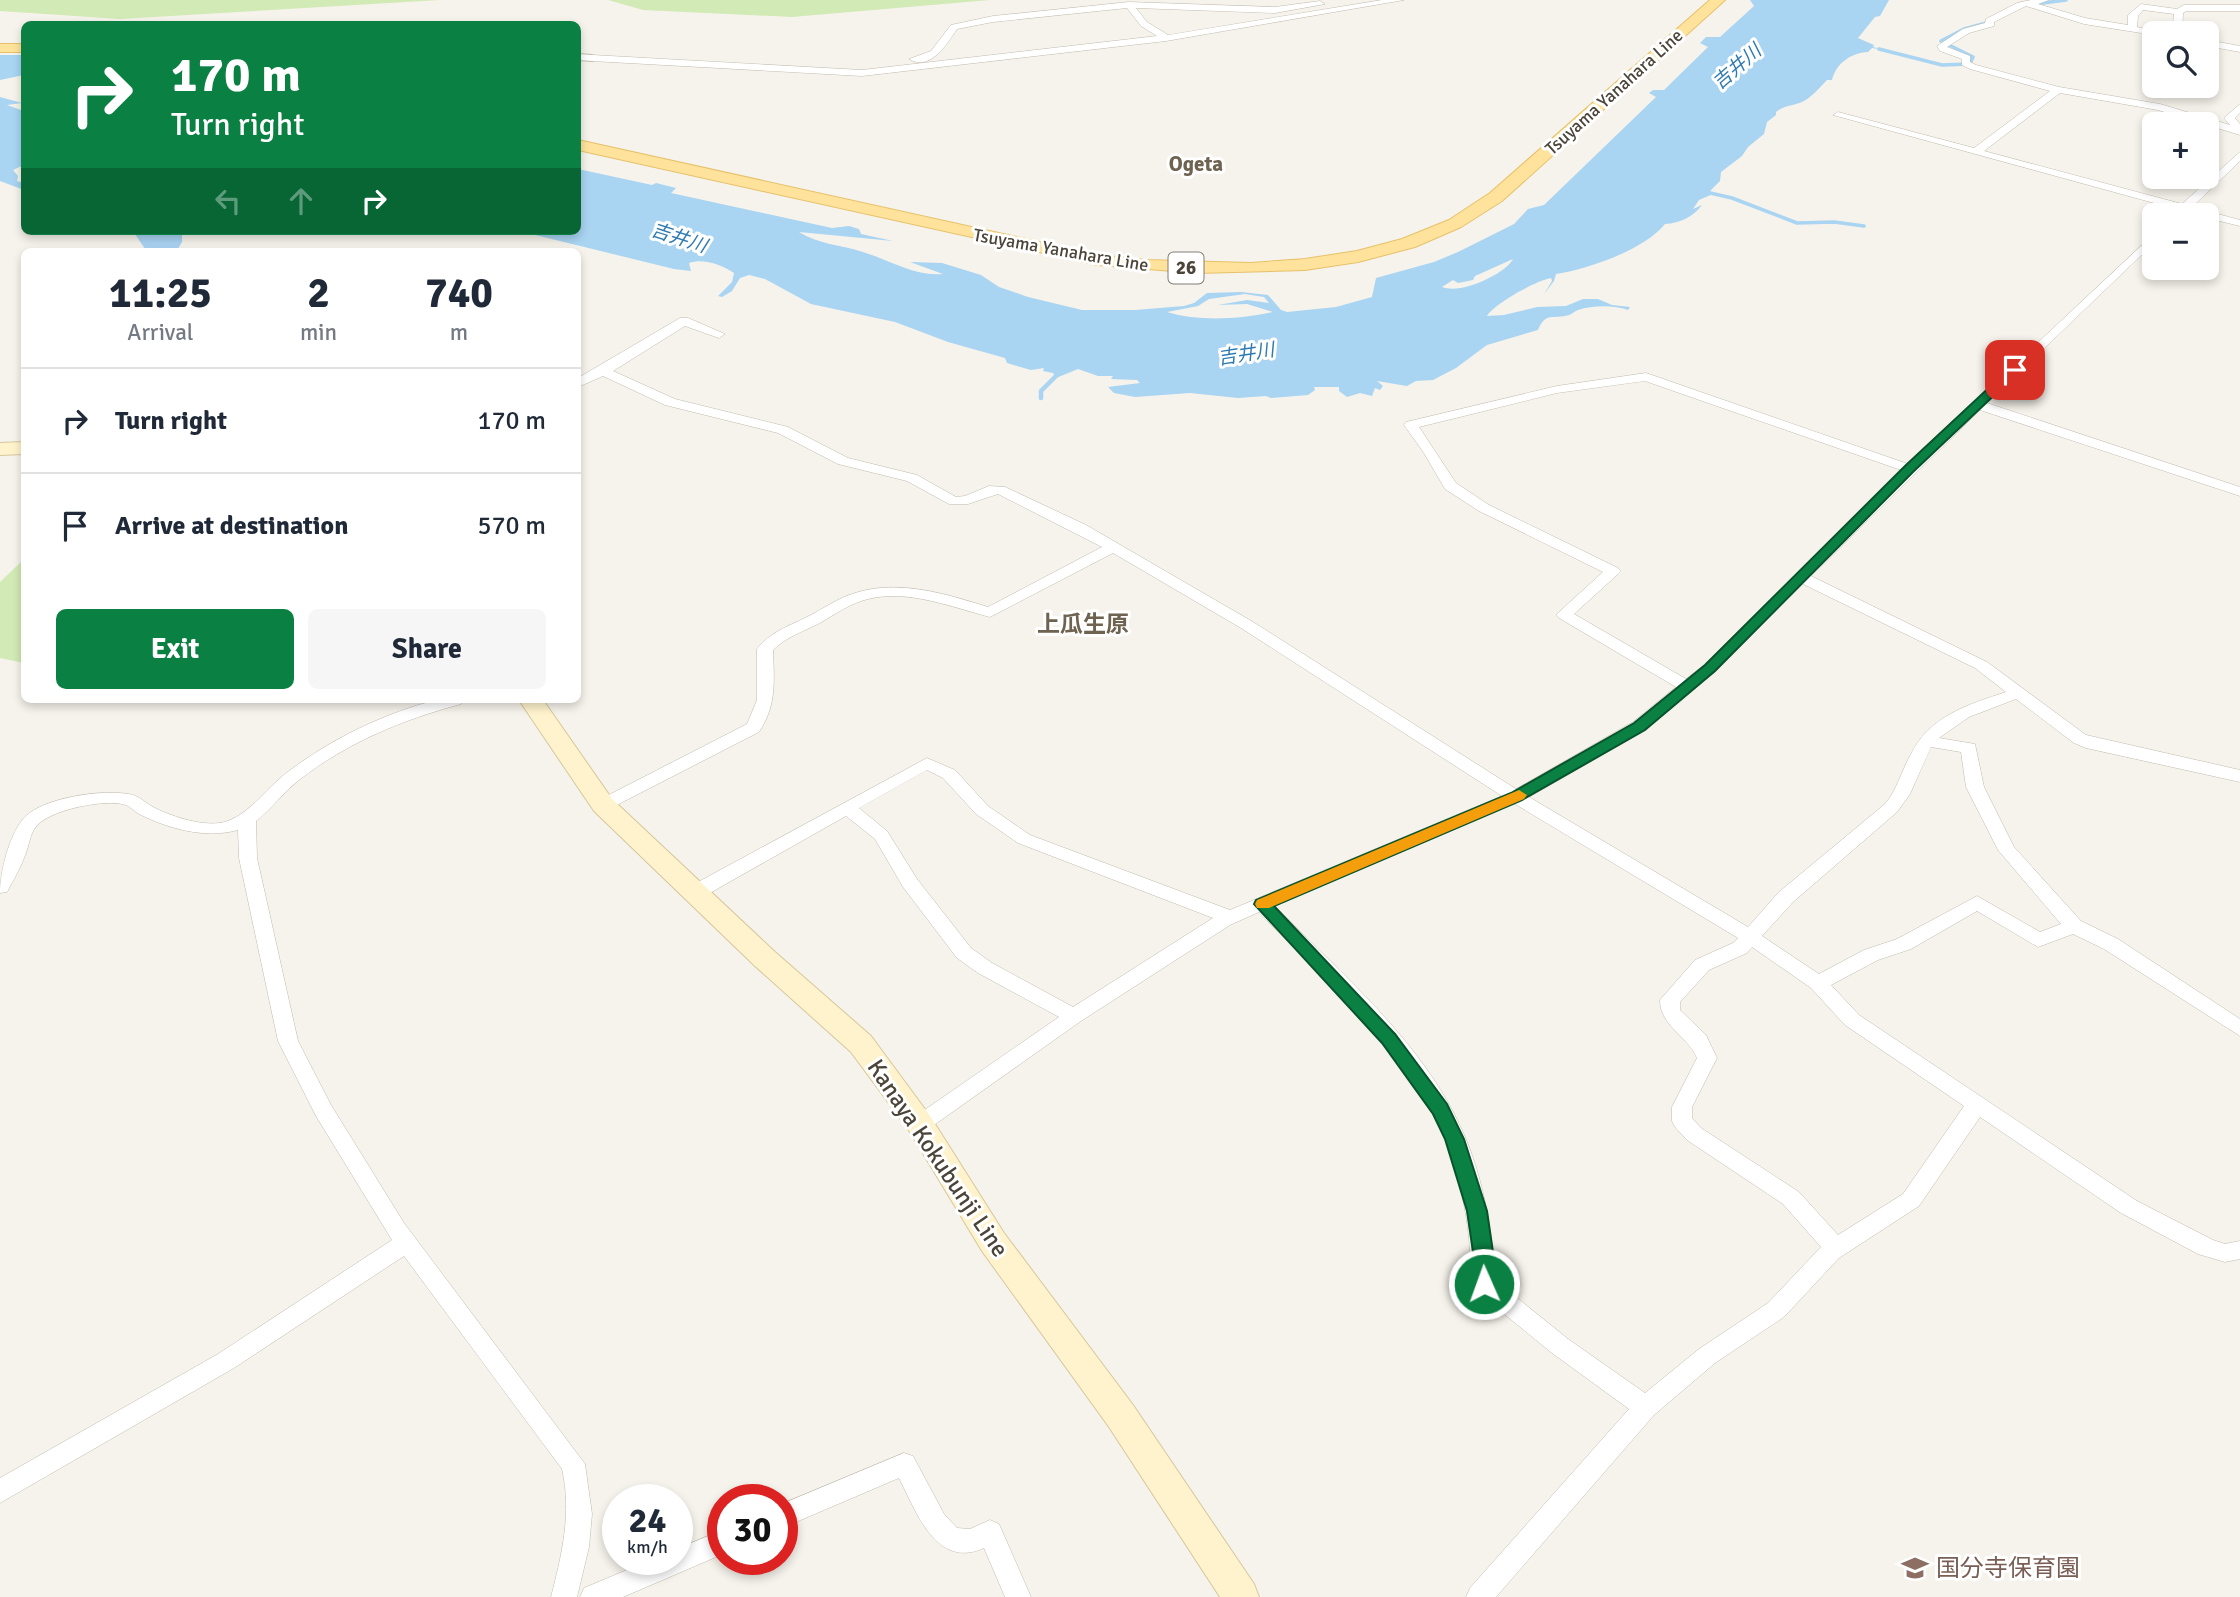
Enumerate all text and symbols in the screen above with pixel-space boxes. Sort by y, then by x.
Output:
map controls [2142,21,2219,280]
button: search [2142,21,2219,98]
street label: Tsuyama Yanahara Line [1541,24,1687,160]
water label: 吉井川 [1708,38,1768,95]
text: 170 m [171,45,301,105]
icon: right [56,49,147,140]
text: Turn right [171,105,304,144]
button: + [2142,112,2219,189]
district label: Ogeta [1169,151,1223,177]
icon: left [209,182,247,220]
icon: ahead [282,182,320,220]
icon: right [355,182,393,220]
button: − [2142,203,2219,280]
water label: 吉井川 [648,218,712,259]
street label: Tsuyama Yanahara Line [972,224,1150,276]
road number: 26 [1168,252,1204,284]
text: 11:25 [109,268,212,319]
text: 2 [307,268,330,319]
text: 740 [425,268,493,319]
text: Arrival [127,318,194,347]
text: min [300,318,337,347]
text: m [450,318,468,347]
water label: 吉井川 [1216,337,1278,370]
pin [1985,340,2045,400]
icon: arrive [1996,351,2034,389]
icon: right [56,402,94,440]
text: Turn right [115,405,227,437]
text: 170 m [477,405,546,437]
icon: arrive [56,507,94,545]
text: Arrive at destination [115,510,348,542]
text: 570 m [477,510,546,542]
button: Exit [56,609,294,689]
button: Share [308,609,546,689]
district label: 上瓜生原 [1037,610,1129,639]
street label: Kanaya Kokubunji Line [861,1053,1015,1263]
position arrow [1447,1247,1521,1321]
speed limit sign: 30 [707,1484,798,1575]
text: 24 [629,1499,666,1542]
text: km/h [627,1536,668,1558]
school or university icon: 国分寺保育園 [1900,1553,1930,1583]
place label: 国分寺保育園 [1936,1553,2080,1583]

